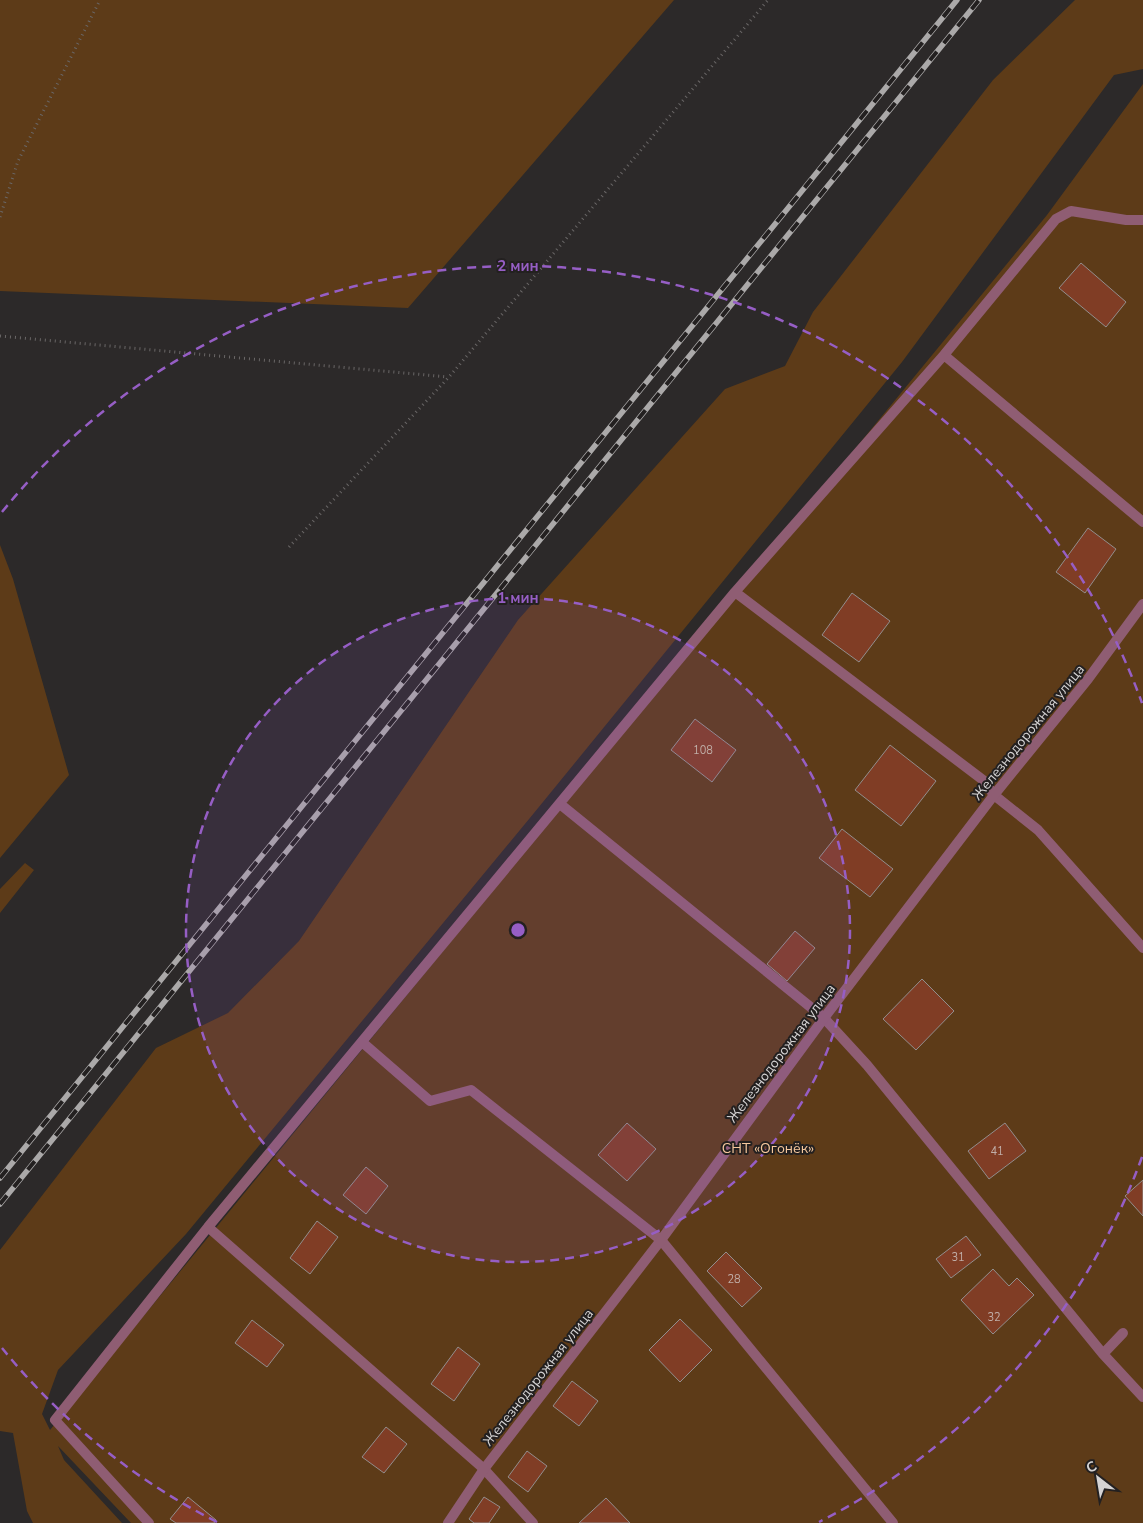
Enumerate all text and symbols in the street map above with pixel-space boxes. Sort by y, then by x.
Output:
text: 2 мин [497,256,539,276]
text: 1 мин [497,588,539,608]
street label: Железнодорожная улица [968,661,1089,804]
house number: 108 [693,743,713,758]
centre of rings [509,921,527,939]
street label: Железнодорожная улица [723,980,840,1127]
park label: СНТ «Огонёк» [722,1139,814,1158]
house number: 41 [990,1144,1004,1159]
house number: 31 [951,1250,965,1265]
house number: 28 [727,1272,741,1287]
street label: Железнодорожная улица [479,1305,598,1450]
house number: 32 [987,1310,1001,1325]
north arrow [1073,1453,1123,1503]
text: С [1083,1456,1101,1478]

